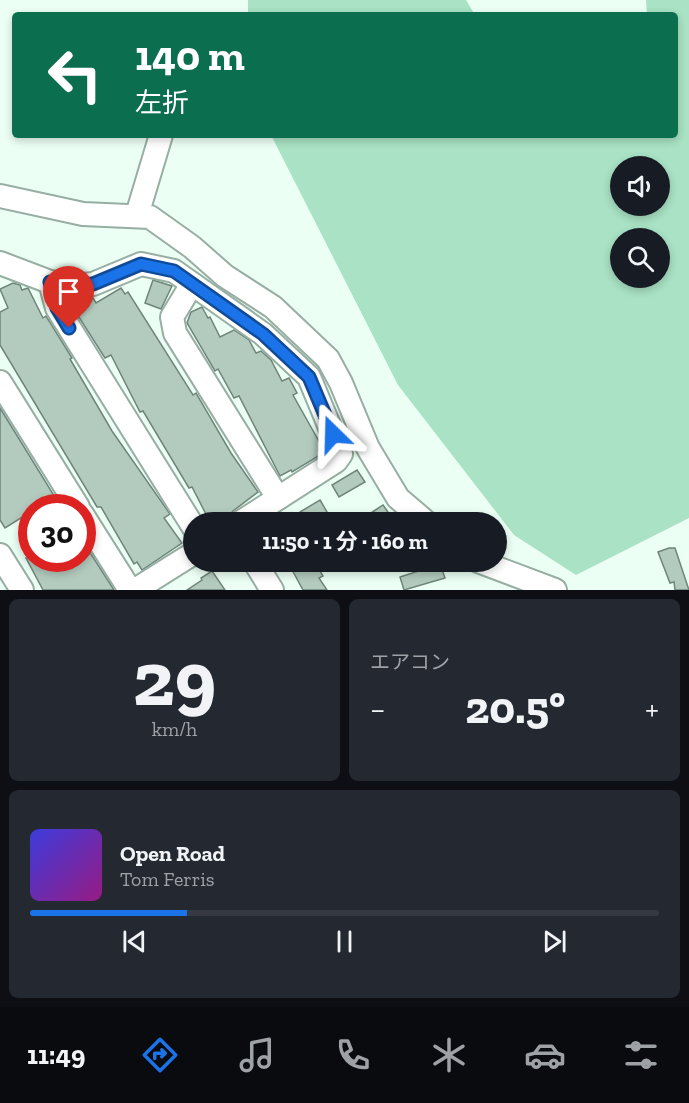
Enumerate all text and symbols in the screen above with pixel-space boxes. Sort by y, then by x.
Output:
text: 140 m [135,30,245,81]
icon: left [36,36,114,114]
text: 左折 [135,87,189,119]
map controls [610,156,670,288]
button: sound [610,156,670,216]
button: search [610,228,670,288]
pin [43,266,94,328]
icon: arrive [52,275,85,308]
position arrow [301,402,365,466]
speed limit sign: 30 [18,494,96,572]
text: 11:50 · 1 分 · 160 m [262,528,428,555]
text: 29 [133,631,216,725]
text: エアコン [370,650,450,674]
text: 20.5° [465,681,565,735]
text: − [370,689,385,728]
text: + [645,689,659,728]
text: km/h [152,717,197,741]
text: Open Road [120,840,225,867]
text: Tom Ferris [120,867,215,891]
icon: previous [118,925,151,958]
icon: pause [328,925,361,958]
icon: next [538,925,571,958]
icon: directions [139,1034,181,1076]
icon: music [236,1034,278,1076]
icon: phone [332,1034,374,1076]
icon: climate [428,1034,470,1076]
icon: car [524,1034,566,1076]
icon: filters [620,1034,662,1076]
text: 11:49 [27,1039,85,1071]

